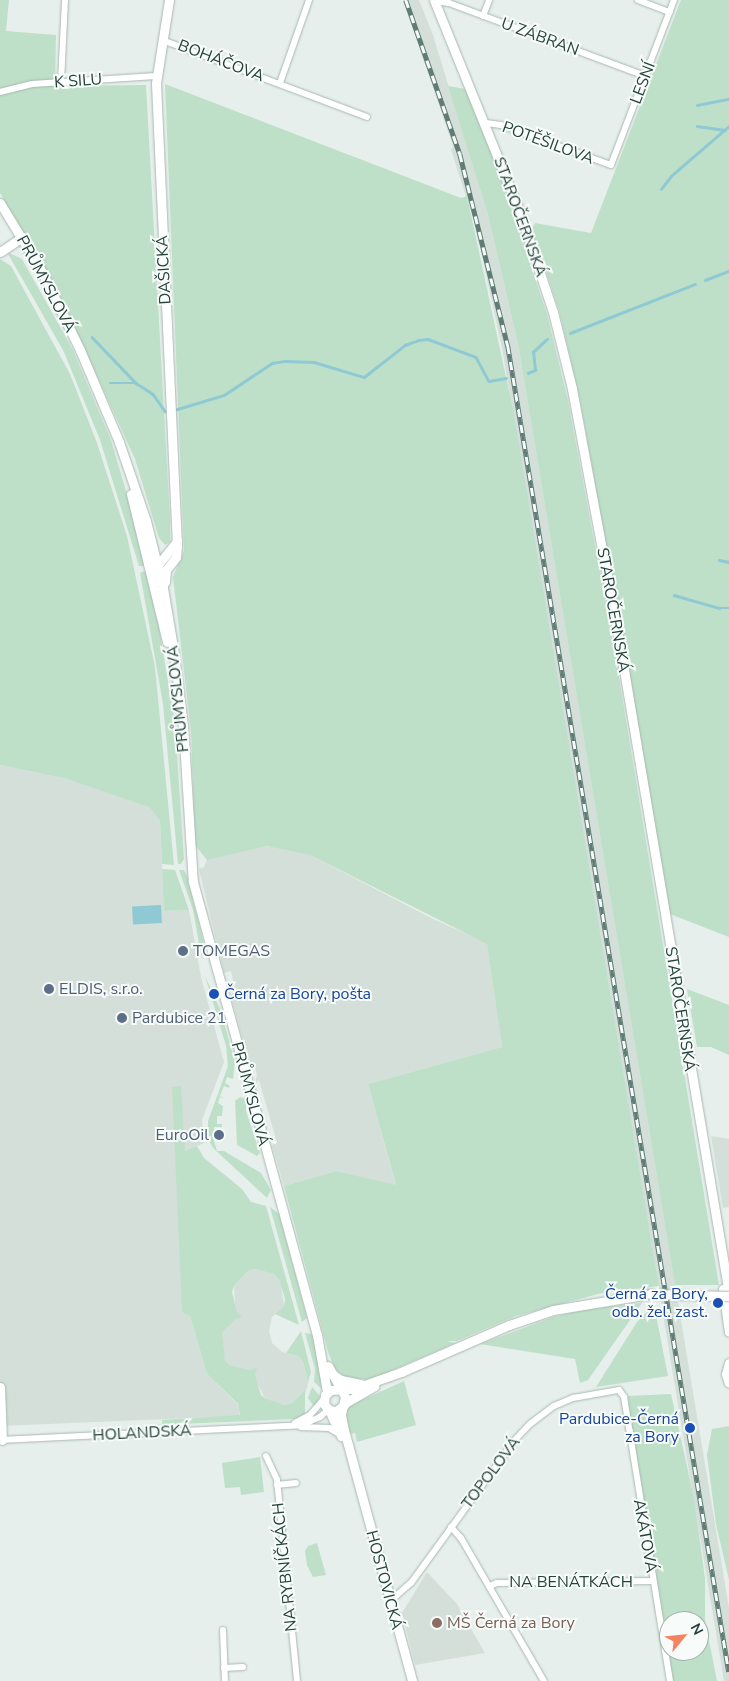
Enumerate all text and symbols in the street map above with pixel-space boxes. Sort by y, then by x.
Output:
street label: U ZÁBRAN [498,14,582,60]
street label: BOHÁČOVA [175,36,267,86]
street label: LESNÍ [626,59,660,107]
street label: K SILU [53,70,103,92]
street label: POTĚŠILOVA [500,118,596,168]
street label: STAROČERNSKÁ [489,154,551,280]
street label: PRŮMYSLOVÁ [12,232,80,336]
street label: DAŠICKÁ [153,235,175,305]
street label: STAROČERNSKÁ [593,546,633,674]
street label: PRŮMYSLOVÁ [163,645,193,753]
place label: TOMEGAS [193,941,270,961]
marker: TOMEGAS [177,945,189,957]
street label: STAROČERNSKÁ [661,945,699,1073]
place label: ELDIS, s.r.o. [59,979,143,999]
marker: ELDIS, s.r.o. [43,983,55,995]
place label: Černá za Bory, pošta [224,984,371,1004]
marker: Černá za Bory, pošta [208,988,220,1000]
place label: Pardubice 21 [132,1008,226,1028]
marker: Pardubice 21 [116,1012,128,1024]
street label: PRŮMYSLOVÁ [227,1040,273,1148]
place label: EuroOil [155,1125,209,1145]
marker: EuroOil [213,1129,225,1141]
place label: Černá za Bory, odb. žel. zast. [605,1284,708,1322]
marker: Černá za Bory, odb. žel. zast. [712,1297,724,1309]
place label: Pardubice-Černá za Bory [559,1409,679,1447]
street label: HOLANDSKÁ [92,1421,192,1445]
marker: Pardubice-Černá za Bory [683,1421,697,1435]
street label: TOPOLOVÁ [458,1433,524,1513]
street label: AKÁTOVÁ [629,1498,661,1574]
street label: NA RYBNÍČKÁCH [269,1502,301,1632]
street label: HOSTOVICKÁ [362,1528,406,1632]
street label: NA BENÁTKÁCH [509,1572,633,1592]
north arrow [659,1611,709,1661]
place label: MŠ Černá za Bory [447,1613,575,1633]
marker: MŠ Černá za Bory [431,1617,443,1629]
text: N [686,1620,708,1638]

